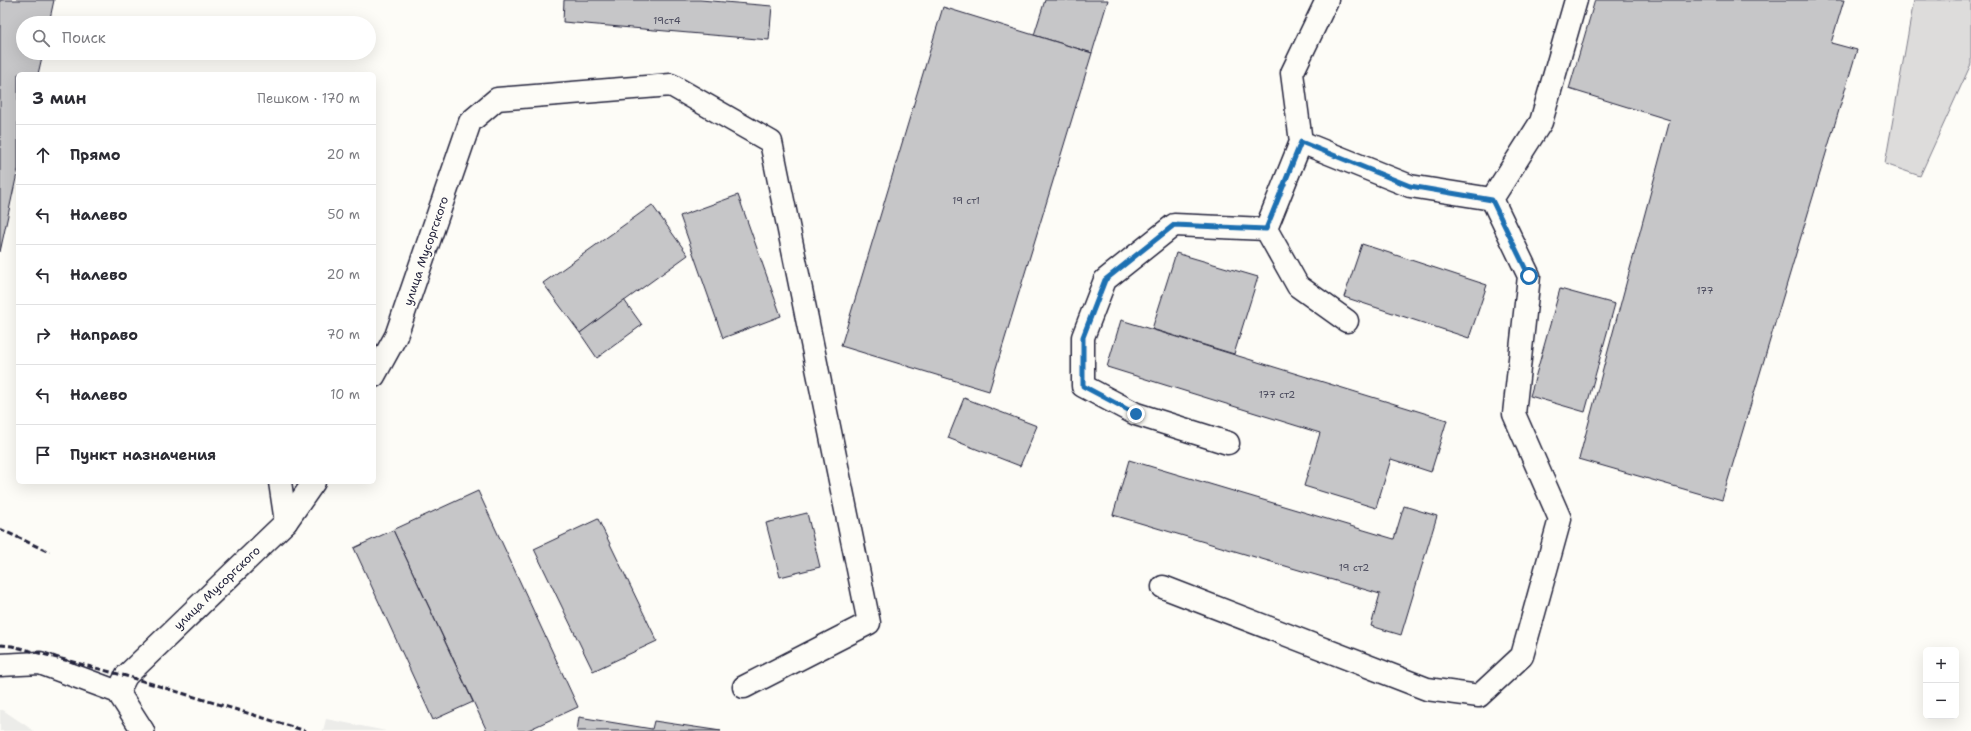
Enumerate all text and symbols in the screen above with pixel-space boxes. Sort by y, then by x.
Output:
house number: 19ст4 [653,14,681,27]
search box [16,16,376,60]
icon: search [30,27,52,49]
text: Поиск [62,28,106,48]
text: 3 мин [32,87,87,109]
text: Пешком · 170 m [257,90,360,107]
icon: ahead [32,144,54,166]
text: Прямо [70,145,120,165]
text: 20 m [327,146,360,163]
street label: улица Мусоргского [400,194,452,308]
house number: 19 ст1 [952,194,980,207]
icon: left [32,204,54,226]
text: Налево [70,205,128,225]
text: 50 m [327,206,360,223]
icon: left [32,264,54,286]
text: Налево [70,265,128,285]
text: 20 m [327,266,360,283]
route start [1520,267,1538,285]
house number: 177 [1696,284,1714,297]
icon: right [32,324,54,346]
text: Направо [70,325,138,345]
text: 70 m [326,326,360,343]
icon: left [32,384,54,406]
text: Налево [70,385,128,405]
text: 10 m [330,386,360,403]
house number: 177 ст2 [1259,388,1295,401]
route end [1127,405,1145,423]
icon: arrive [32,444,54,466]
text: Пункт назначения [70,445,216,465]
street label: улица Мусоргского [170,543,264,633]
house number: 19 ст2 [1339,561,1369,574]
map controls [1923,647,1959,719]
button: + [1923,647,1959,683]
button: − [1923,683,1959,719]

